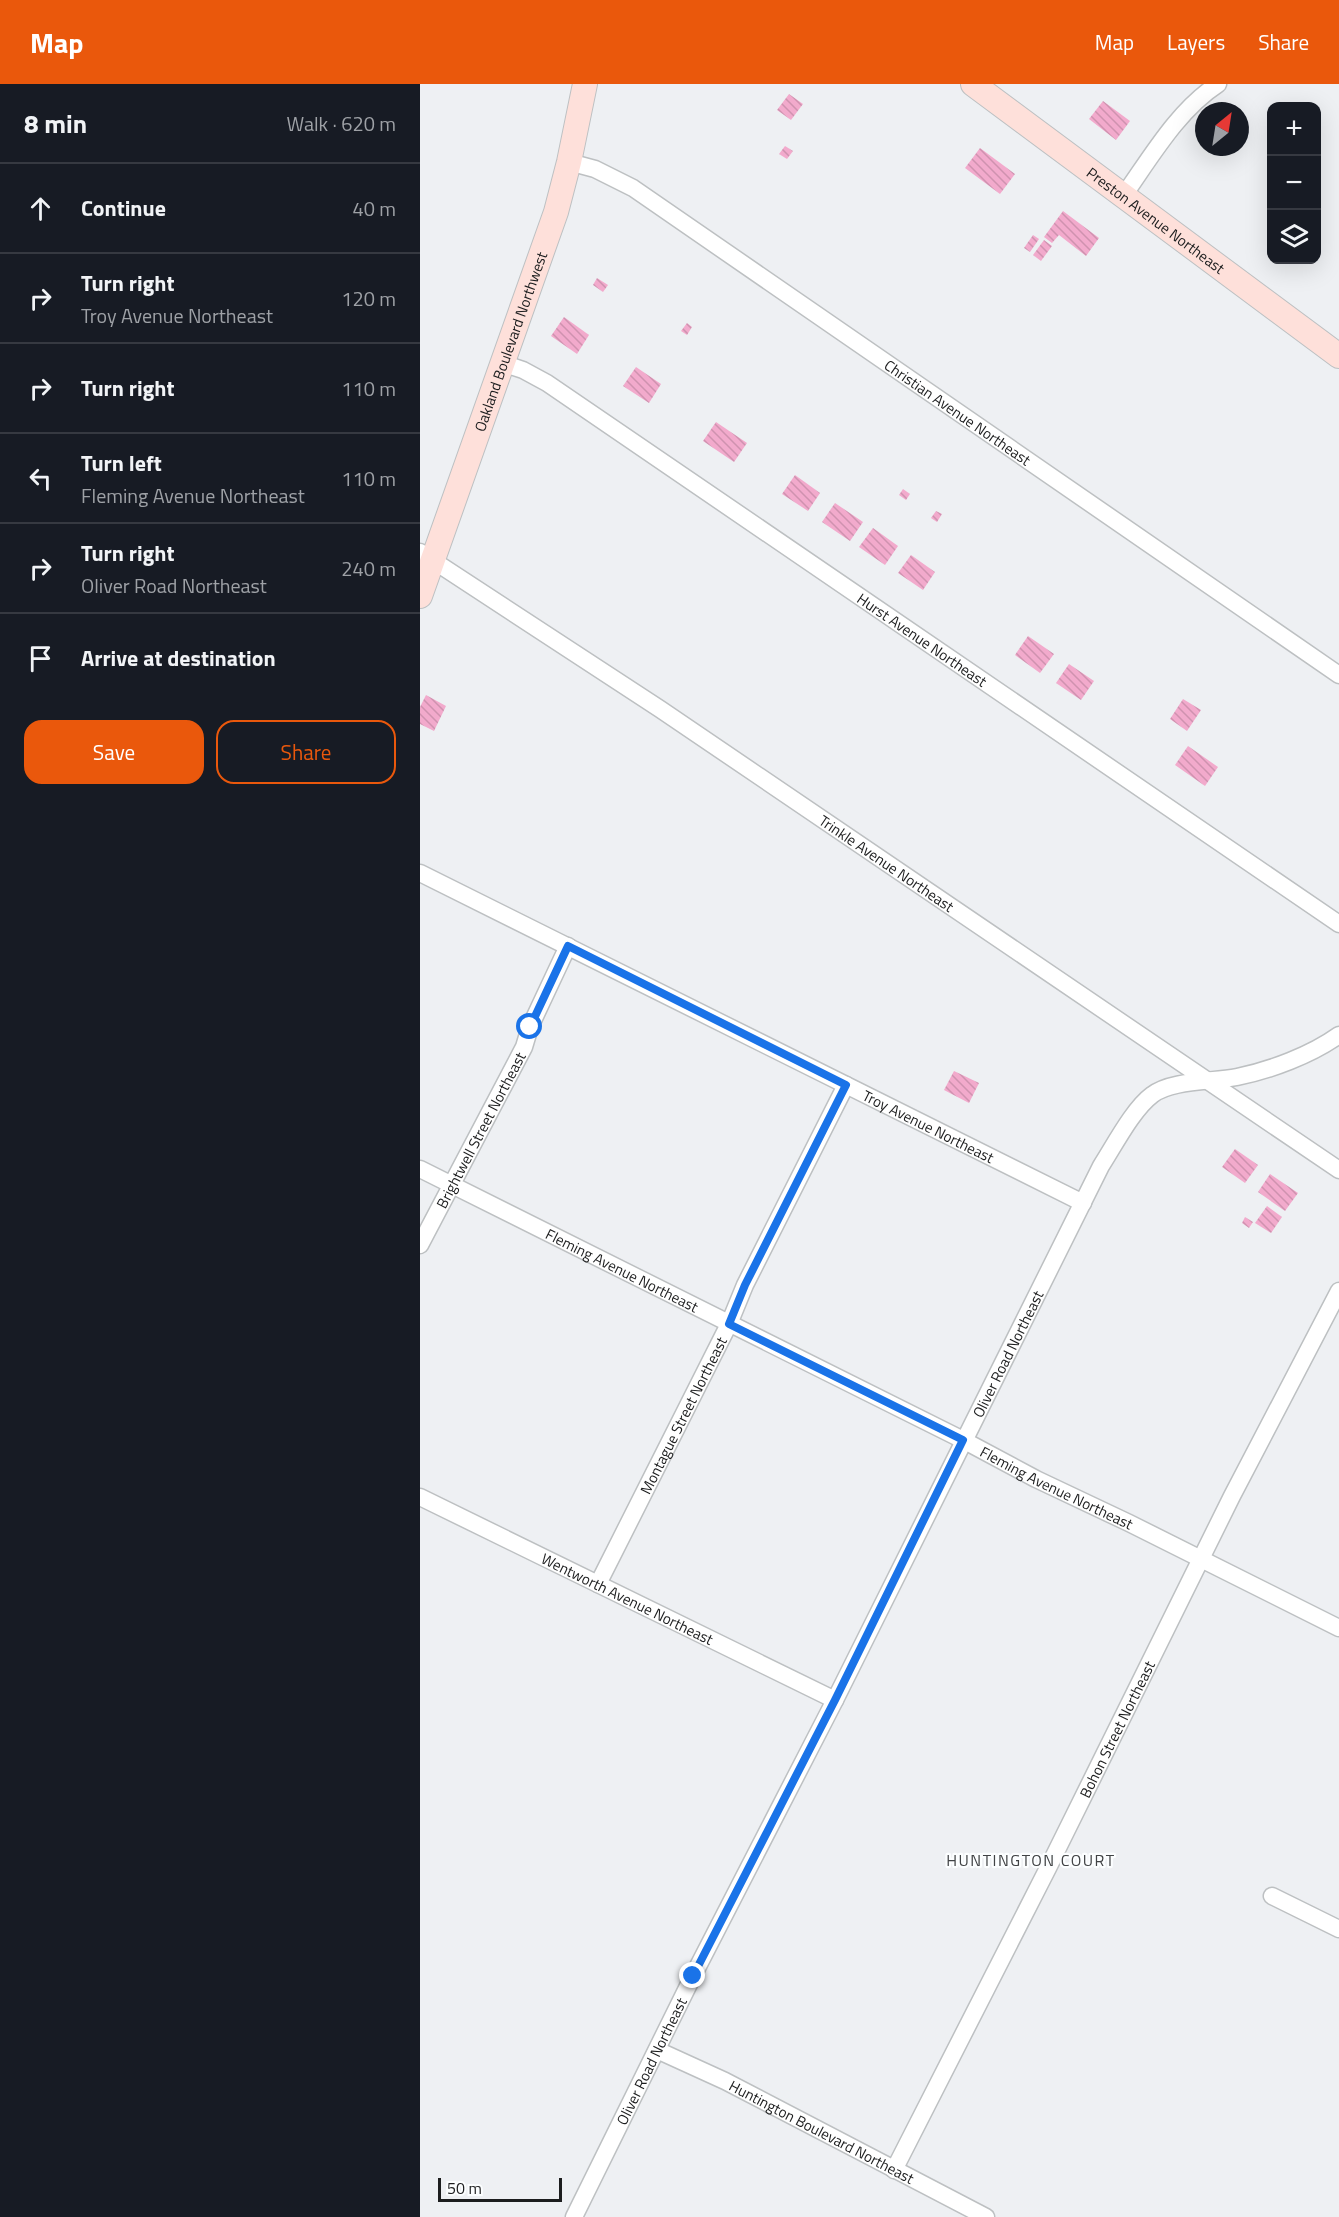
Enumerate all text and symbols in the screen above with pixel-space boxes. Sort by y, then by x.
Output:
text: Map [30,21,84,64]
text: Map [1095,26,1134,58]
text: Layers [1167,26,1225,58]
text: Share [1258,26,1309,58]
north arrow [1195,102,1249,156]
map controls [1267,102,1321,264]
button: + [1267,102,1321,156]
text: 8 min [24,104,87,143]
text: Walk · 620 m [287,108,396,139]
button: − [1267,156,1321,210]
street label: Preston Avenue Northeast [1082,161,1231,280]
text: Continue [81,191,166,225]
icon: ahead [24,192,57,225]
text: 40 m [352,193,396,224]
button: layers [1267,210,1321,264]
street label: Oakland Boulevard Northwest [468,248,553,435]
text: Turn right [81,266,175,300]
icon: right [24,282,57,315]
text: 120 m [341,283,396,314]
text: Troy Avenue Northeast [81,300,273,331]
street label: Christian Avenue Northeast [880,353,1036,471]
text: Turn right [81,371,175,405]
icon: right [24,372,57,405]
text: 110 m [341,373,396,404]
text: Turn left [81,446,162,480]
icon: left [24,462,57,495]
text: 110 m [341,463,396,494]
text: Fleming Avenue Northeast [81,480,305,511]
text: Turn right [81,536,175,570]
icon: right [24,552,57,585]
text: 240 m [341,553,396,584]
text: Oliver Road Northeast [81,570,267,601]
street label: Hurst Avenue Northeast [853,587,993,692]
text: Arrive at destination [81,641,276,675]
icon: arrive [24,642,57,675]
button: Save [24,720,204,784]
button: Share [216,720,396,784]
street label: Trinkle Avenue Northeast [815,809,960,918]
route start [516,1013,542,1039]
street label: Brightwell Street Northeast [430,1047,531,1212]
street label: Troy Avenue Northeast [859,1084,999,1169]
street label: Fleming Avenue Northeast [542,1222,703,1318]
street label: Oliver Road Northeast [966,1286,1049,1421]
street label: Montague Street Northeast [634,1332,733,1498]
street label: Fleming Avenue Northeast [976,1440,1138,1535]
street label: Wentworth Avenue Northeast [538,1547,718,1651]
street label: Bohon Street Northeast [1073,1656,1161,1802]
district label: HUNTINGTON COURT [946,1848,1116,1872]
route end [679,1962,705,1988]
street label: Oliver Road Northeast [610,1993,693,2129]
street label: Huntington Boulevard Northeast [725,2074,919,2190]
scale bar [438,2175,562,2202]
text: 50 m [447,2176,482,2200]

